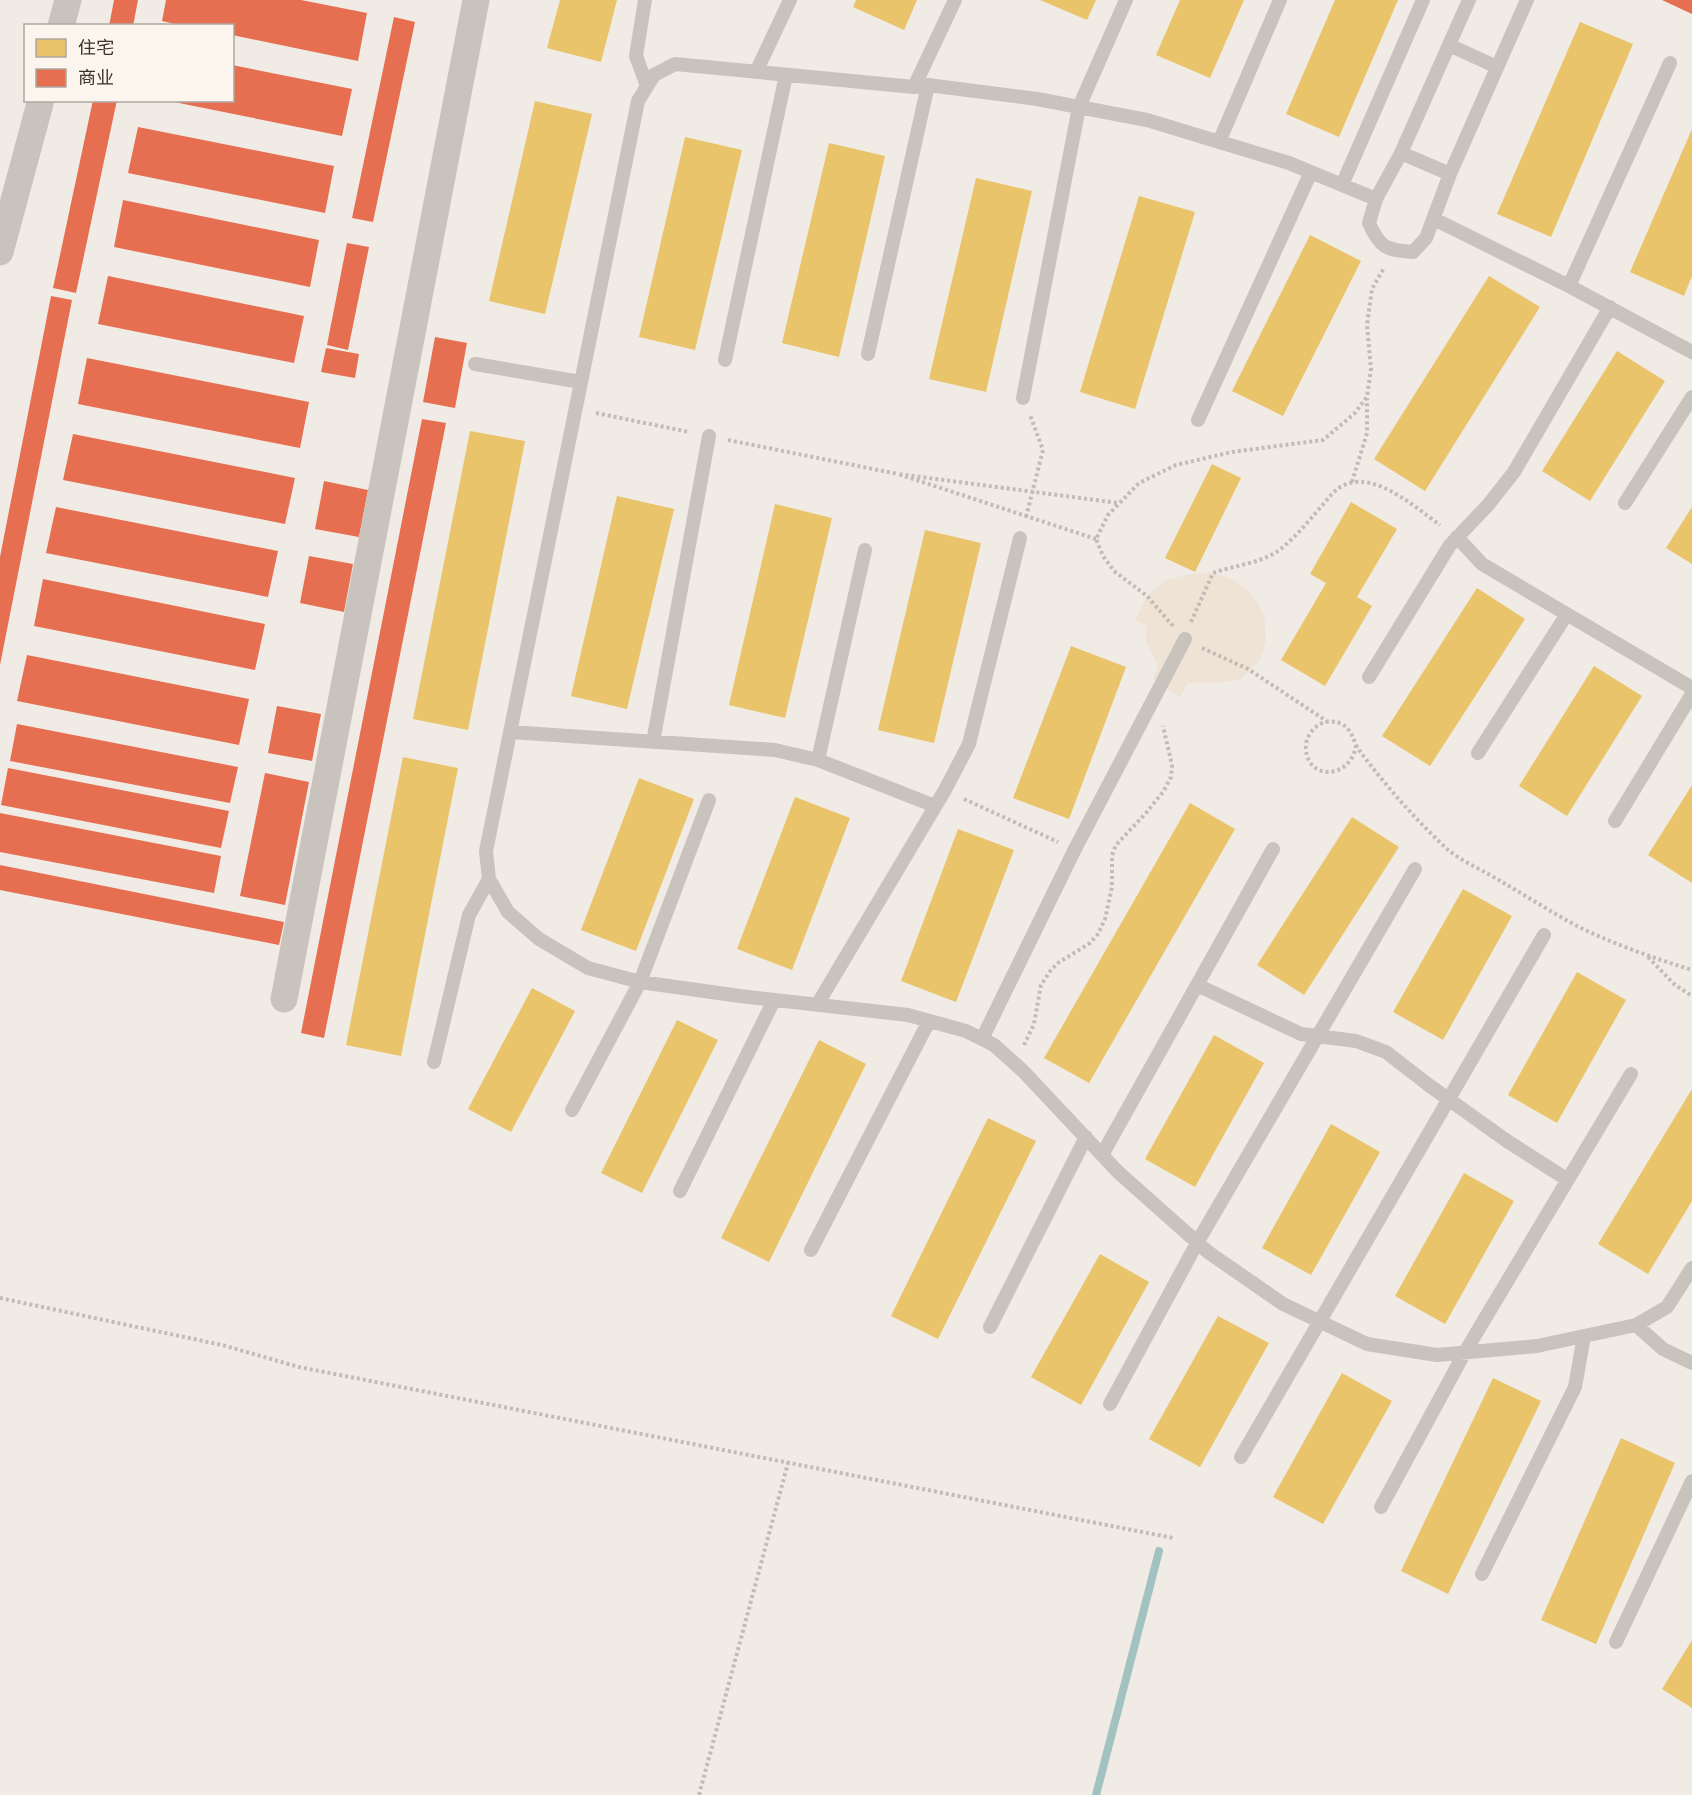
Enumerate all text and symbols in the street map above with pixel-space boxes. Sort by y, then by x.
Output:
legend [24,24,234,102]
text: 住宅 [78,35,114,59]
text: 商业 [78,65,114,89]

